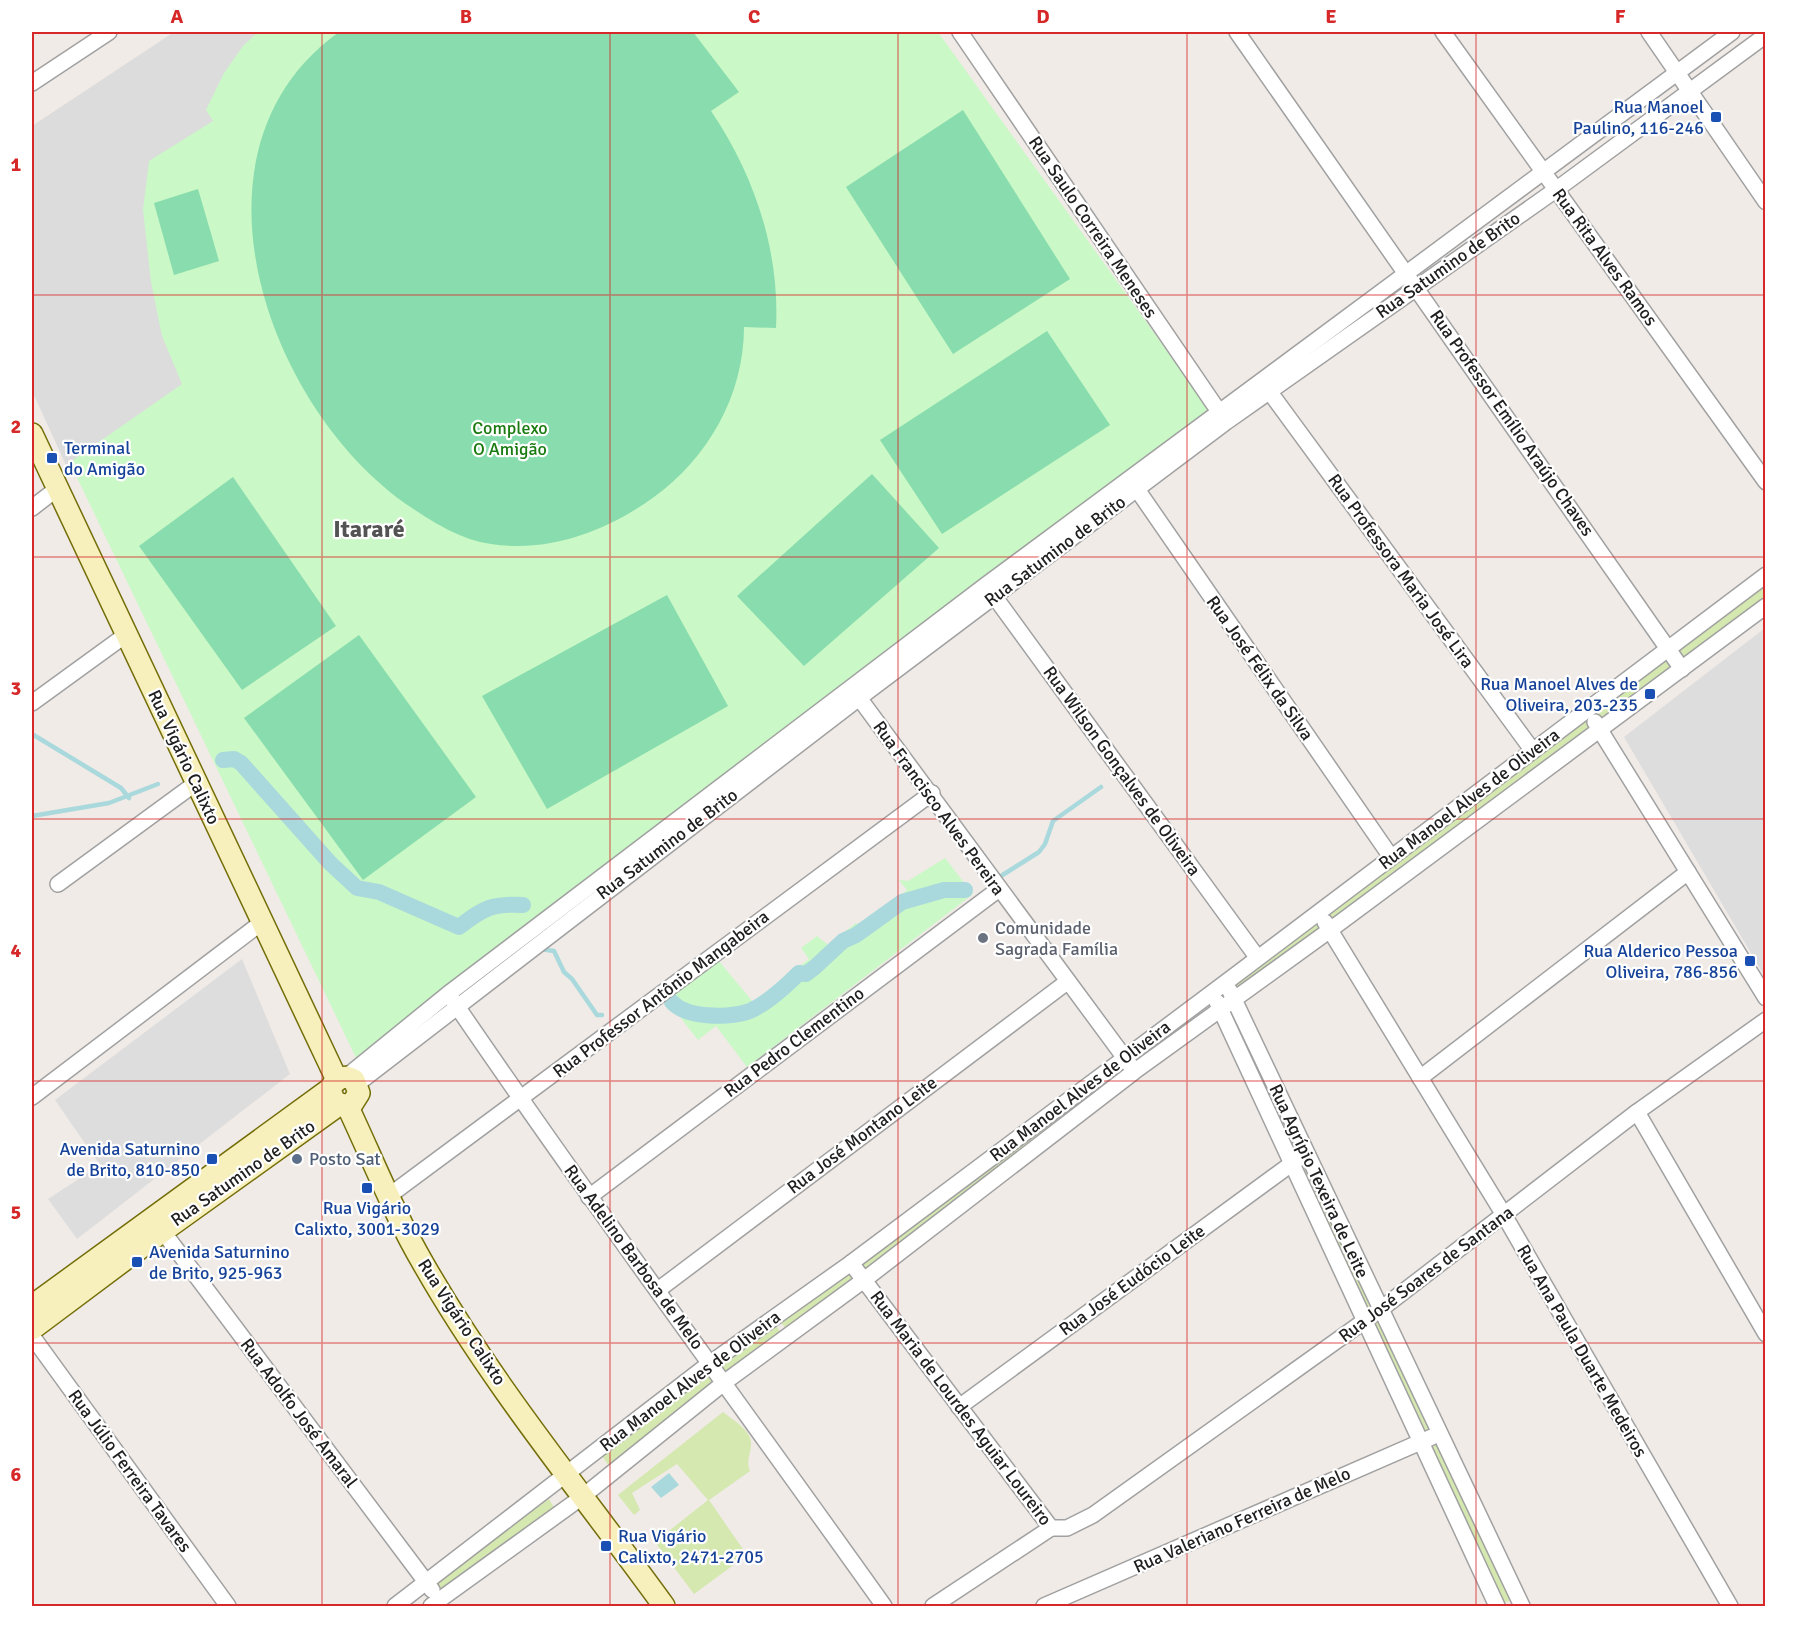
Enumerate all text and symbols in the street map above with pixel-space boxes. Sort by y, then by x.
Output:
text: A [171,4,184,29]
text: B [460,4,472,29]
text: C [748,4,760,29]
text: D [1036,4,1050,29]
text: E [1325,4,1337,29]
text: F [1615,4,1626,29]
place label: Rua Manoel Paulino, 116-246 [1573,96,1704,139]
marker: Rua Manoel Paulino, 116-246 [1709,110,1723,124]
street label: Rua Saulo Correira Meneses [1024,132,1162,322]
text: 1 [11,152,22,177]
street label: Rua Rita Alves Ramos [1548,184,1662,330]
street label: Rua Satumino de Brito [1372,207,1524,323]
street label: Rua Professor Emílio Araújo Chaves [1425,306,1599,541]
text: 2 [11,414,21,439]
park label: Complexo O Amigão [472,417,548,460]
place label: Terminal do Amigão [64,437,145,480]
marker: Terminal do Amigão [45,451,59,465]
street label: Rua Professora Maria José Lira [1323,470,1479,672]
street label: Rua Satumino de Brito [980,491,1130,611]
district label: Itararé [333,514,405,544]
street label: Rua José Félix da Silva [1202,591,1318,745]
street label: Rua Wilson Gonçalves de Oliveira [1039,662,1205,880]
place label: Rua Manoel Alves de Oliveira, 203-235 [1480,673,1638,716]
text: 3 [11,676,21,701]
street label: Rua Vigário Calixto [143,686,225,828]
marker: Rua Manoel Alves de Oliveira, 203-235 [1643,687,1657,701]
street label: Rua Francisco Alves Pereira [868,717,1010,899]
street label: Rua Manoel Alves de Oliveira [1374,724,1564,874]
street label: Rua Satumino de Brito [592,784,742,904]
street label: Rua Professor Antônio Mangabeira [549,906,773,1082]
place label: Comunidade Sagrada Família [995,917,1118,960]
marker: Comunidade Sagrada Família [976,931,990,945]
text: 4 [11,938,22,963]
place label: Rua Alderico Pessoa Oliveira, 786-856 [1584,940,1738,983]
marker: Rua Alderico Pessoa Oliveira, 786-856 [1743,954,1757,968]
street label: Rua Pedro Clementino [720,982,868,1102]
street label: Rua Manoel Alves de Oliveira [985,1016,1175,1166]
street label: Rua José Montano Leite [783,1072,941,1198]
street label: Rua Agrípio Texeira de Leite [1264,1081,1374,1281]
street label: Rua Satumino de Brito [167,1115,319,1231]
place label: Avenida Saturnino de Brito, 810-850 [59,1138,200,1181]
place label: Posto Sat [309,1148,381,1170]
marker: Avenida Saturnino de Brito, 810-850 [205,1152,219,1166]
marker: Posto Sat [290,1152,304,1166]
street label: Rua Adelino Barbosa de Melo [560,1160,708,1354]
marker: Rua Vigário Calixto, 3001-3029 [360,1181,374,1195]
place label: Rua Vigário Calixto, 3001-3029 [294,1197,440,1240]
text: 5 [11,1200,21,1225]
street label: Rua José Soares de Santana [1334,1201,1518,1347]
street label: Rua José Eudócio Leite [1055,1220,1209,1340]
place label: Avenida Saturnino de Brito, 925-963 [149,1241,290,1284]
street label: Rua Ana Paula Duarte Medeiros [1512,1241,1652,1461]
marker: Avenida Saturnino de Brito, 925-963 [130,1255,144,1269]
street label: Rua Vigário Calixto [413,1255,511,1389]
street label: Rua Maria de Lourdes Aguiar Loureiro [866,1286,1056,1530]
street label: Rua Manoel Alves de Oliveira [595,1306,785,1456]
street label: Rua Adolfo José Amaral [236,1334,362,1492]
street label: Rua Júlio Ferreira Tavares [64,1385,196,1557]
text: 6 [11,1462,22,1487]
street label: Rua Valeriano Ferreira de Melo [1130,1462,1354,1578]
place label: Rua Vigário Calixto, 2471-2705 [618,1525,764,1568]
marker: Rua Vigário Calixto, 2471-2705 [599,1539,613,1553]

